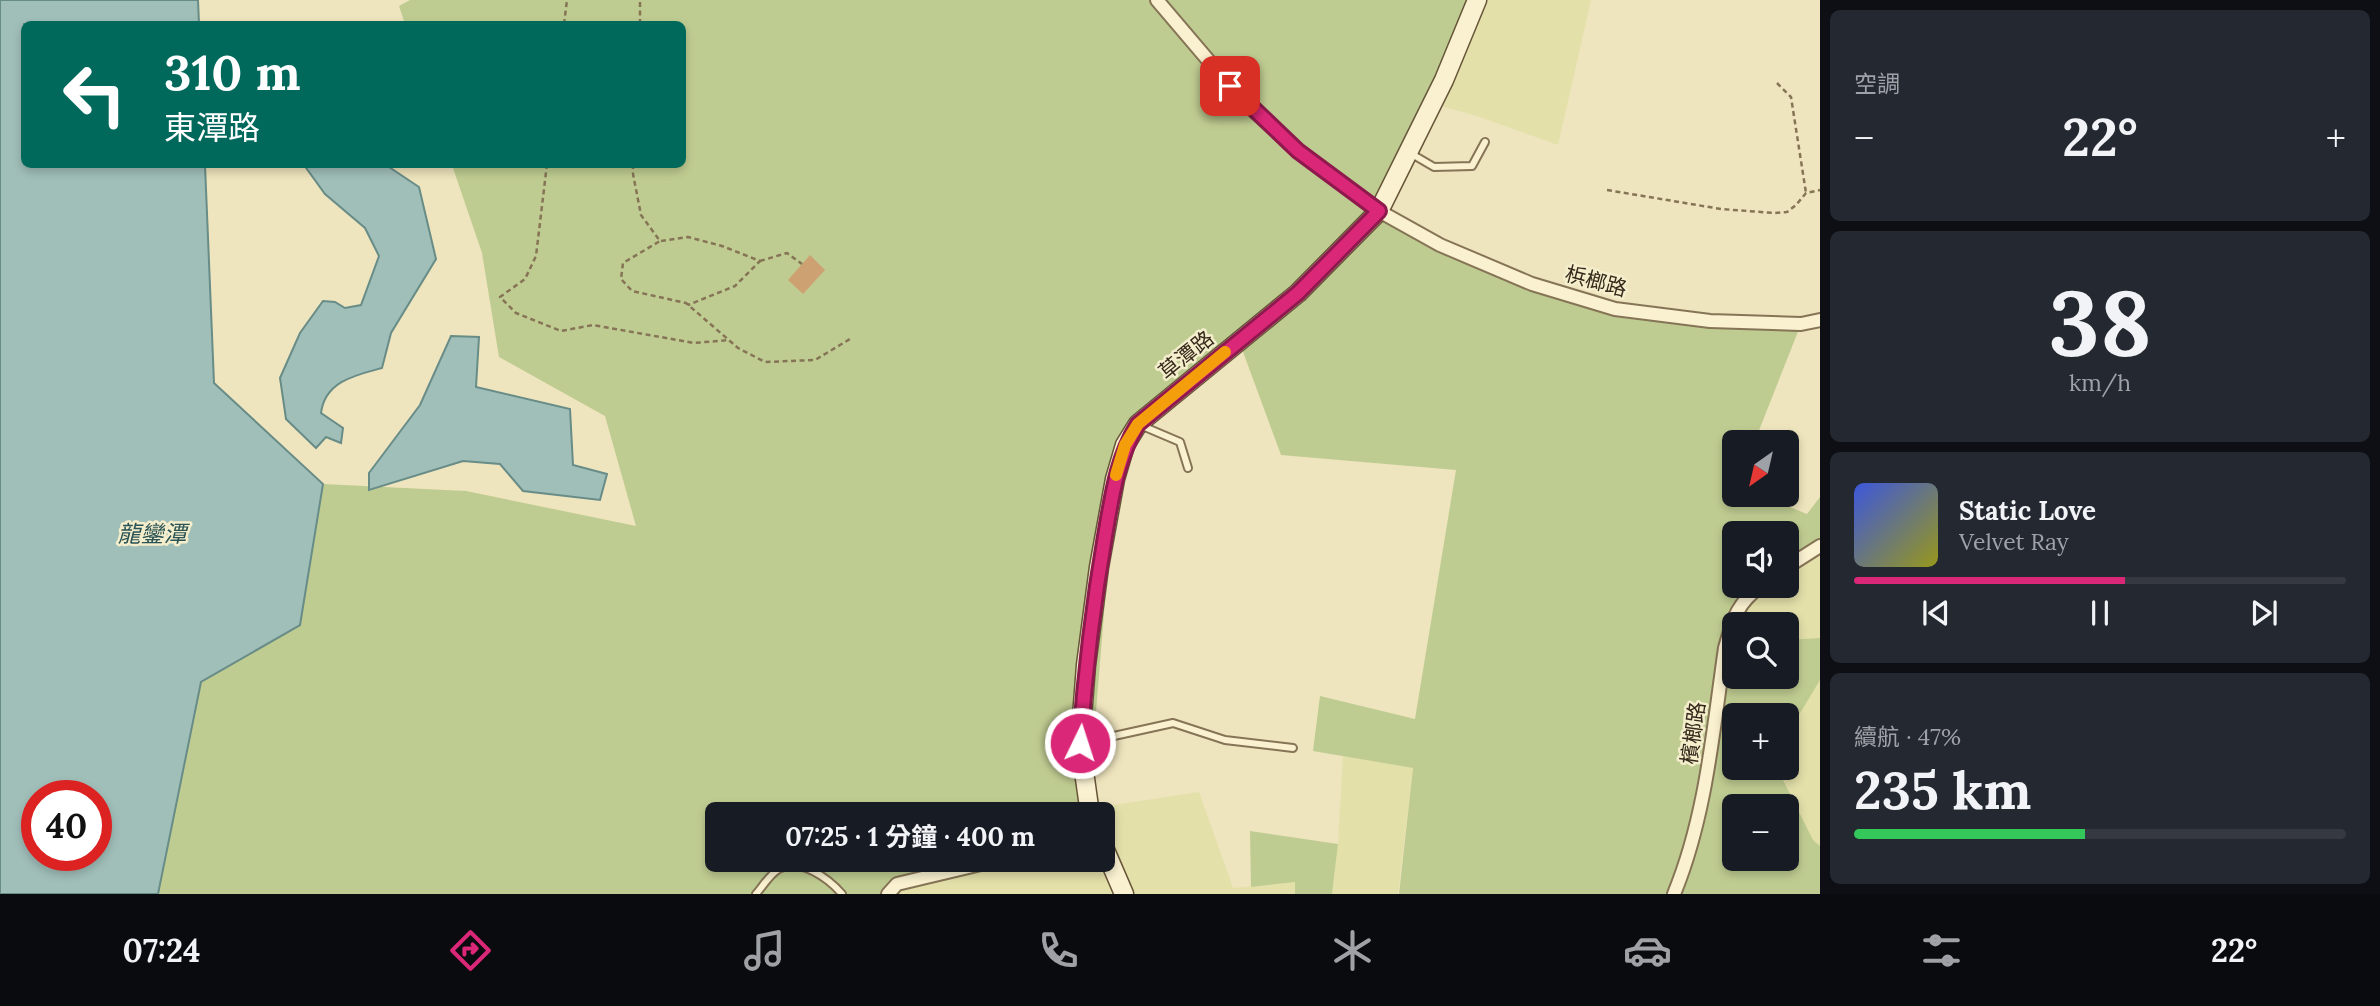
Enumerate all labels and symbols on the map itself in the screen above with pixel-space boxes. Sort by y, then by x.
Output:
pin [1200,56,1260,116]
street label: 梹榔路 [1562,260,1630,302]
street label: 草潭路 [1153,325,1219,385]
north arrow [1722,430,1799,508]
water label: 龍鑾潭 [118,519,191,548]
street label: 檳榔路 [1675,700,1711,766]
position arrow [1043,706,1117,780]
speed limit sign: 40 [21,780,112,871]

